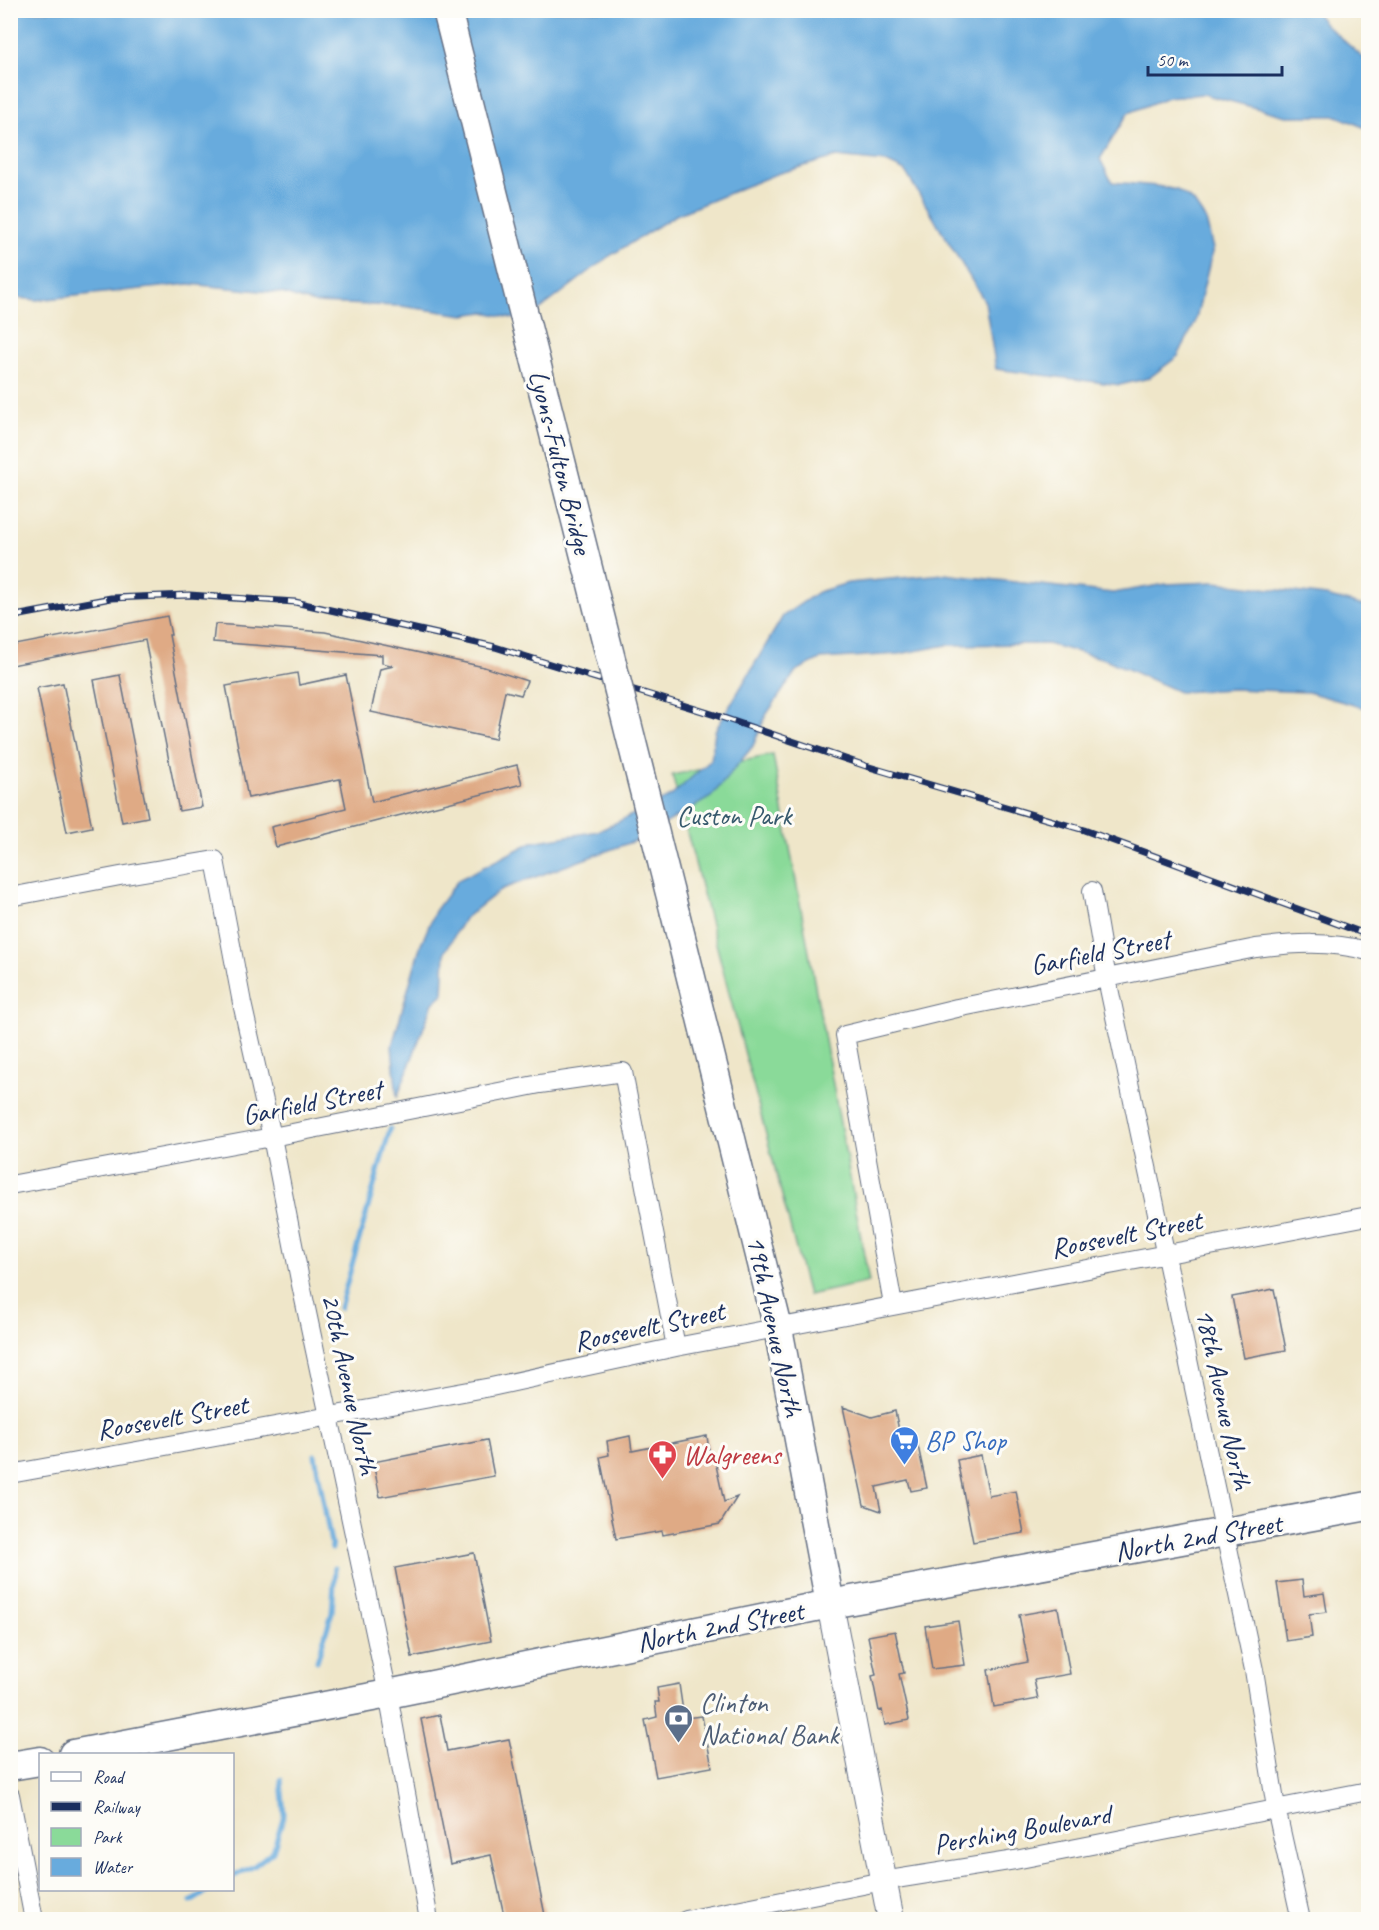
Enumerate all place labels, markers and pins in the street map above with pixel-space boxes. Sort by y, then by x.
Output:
place label: BP Shop [925,1423,1007,1458]
supermarket icon: BP Shop [888,1424,920,1466]
place label: Walgreens [683,1437,783,1472]
pharmacy icon: Walgreens [646,1438,678,1480]
place label: Clinton National Bank [700,1685,840,1752]
bank icon: Clinton National Bank [663,1702,695,1744]

